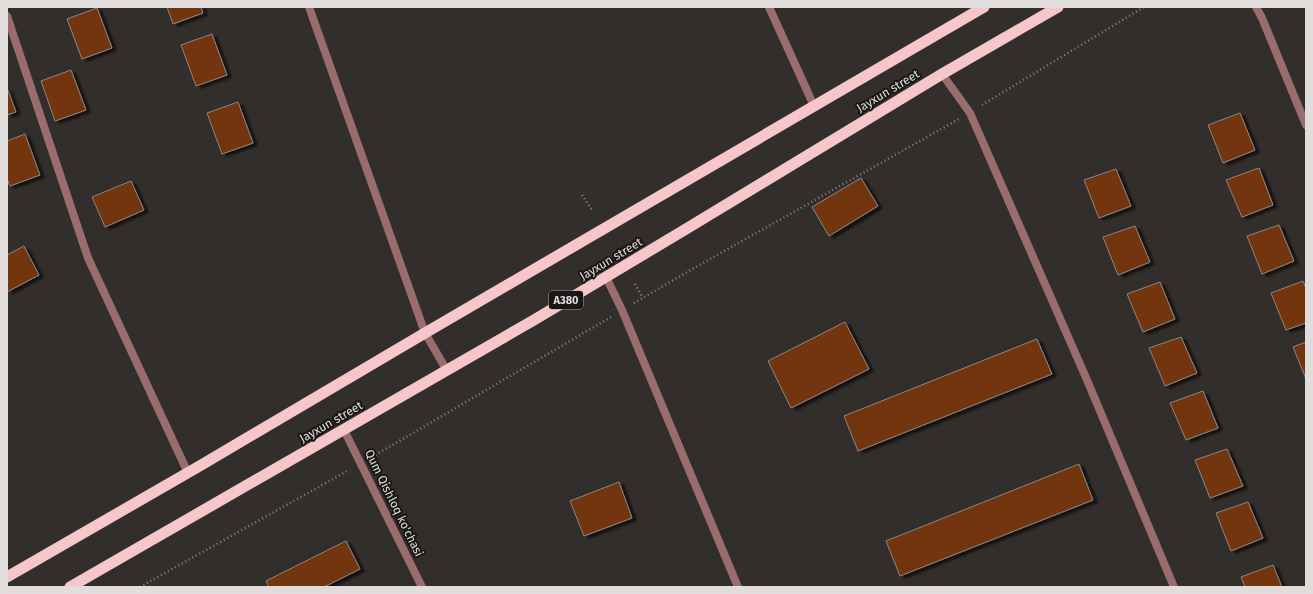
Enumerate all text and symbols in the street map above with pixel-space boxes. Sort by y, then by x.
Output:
street label: Jayxun street [854,67,922,115]
street label: Jayxun street [577,235,645,283]
road number: A380 [549,291,583,309]
street label: Jayxun street [297,398,366,446]
street label: Qum Qishloq ko'chasi [362,447,426,559]

